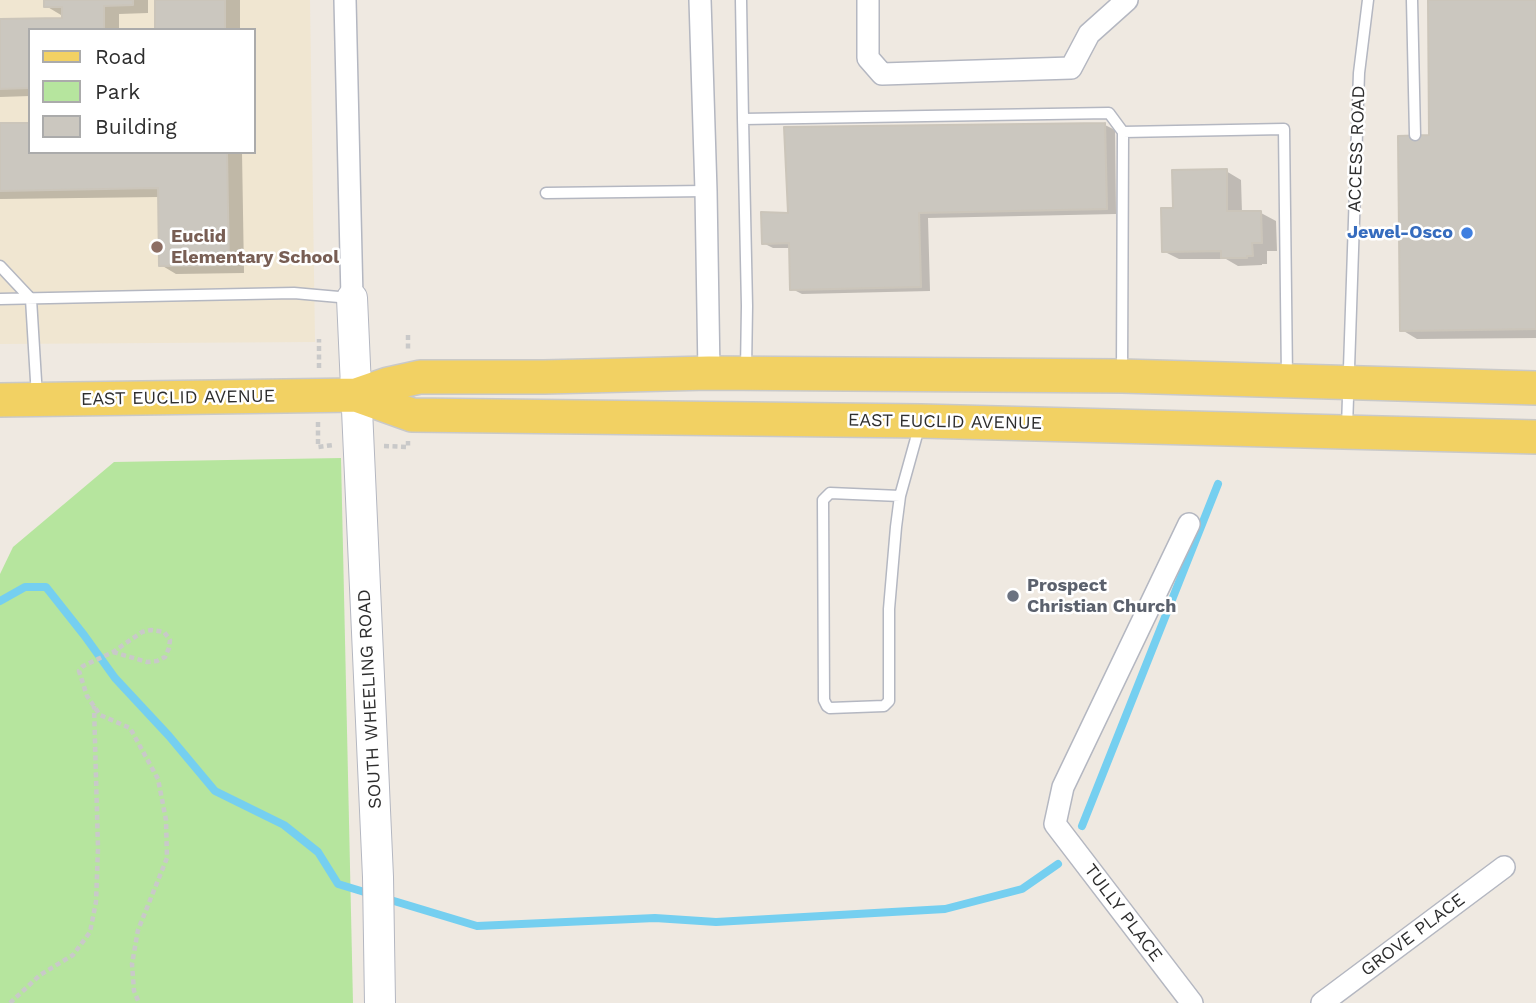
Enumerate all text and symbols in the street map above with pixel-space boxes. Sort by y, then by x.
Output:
legend [28,28,256,154]
text: Road [95,44,146,69]
text: Park [95,79,140,104]
street label: ACCESS ROAD [1344,85,1370,213]
text: Building [95,114,177,139]
place label: Jewel-Osco [1347,222,1453,244]
marker: Jewel-Osco [1459,225,1475,241]
place label: Euclid Elementary School [171,226,339,268]
marker: Euclid Elementary School [149,239,165,255]
street label: EAST EUCLID AVENUE [81,386,275,410]
street label: EAST EUCLID AVENUE [848,410,1042,434]
place label: Prospect Christian Church [1027,575,1176,618]
marker: Prospect Christian Church [1005,588,1021,604]
street label: SOUTH WHEELING ROAD [353,589,387,809]
street label: TULLY PLACE [1079,860,1167,966]
street label: GROVE PLACE [1357,889,1469,981]

